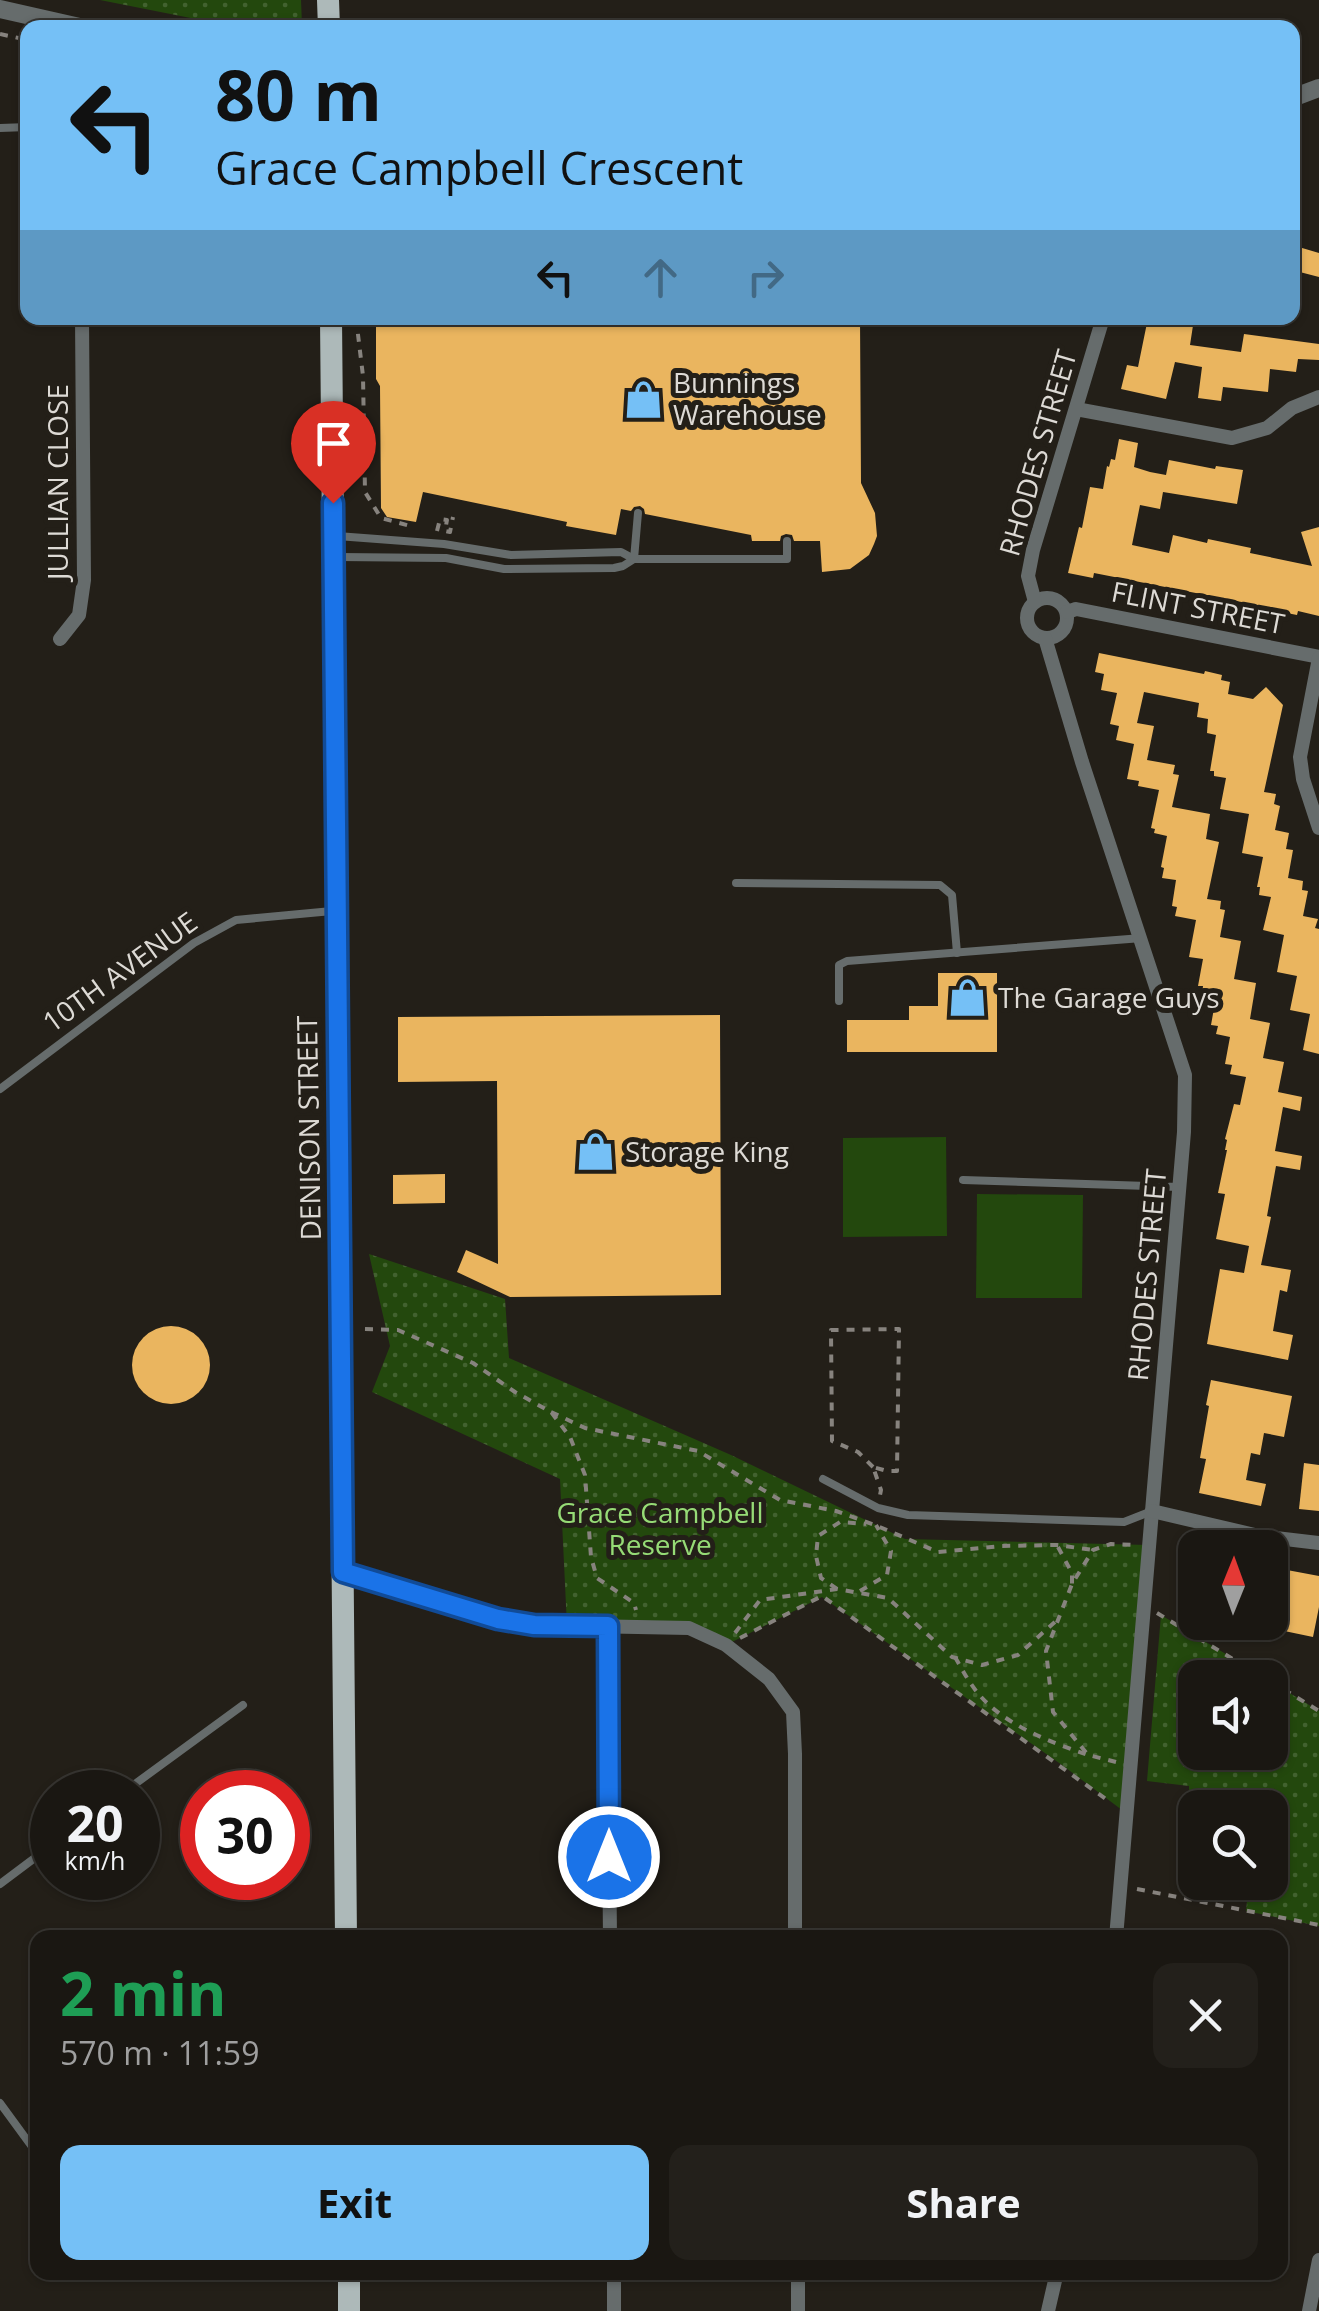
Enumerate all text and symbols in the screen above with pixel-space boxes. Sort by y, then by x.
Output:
text: 80 m [215,46,382,142]
icon: left [50,60,180,190]
text: Grace Campbell Crescent [215,137,743,198]
icon: left [528,250,583,305]
icon: ahead [633,250,688,305]
icon: right [738,250,793,305]
street label: RHODES STREET [989,345,1085,560]
place label: Bunnings Warehouse [673,363,822,433]
shop icon: Bunnings Warehouse [622,378,664,420]
street label: JULLIAN CLOSE [38,384,76,583]
pin [291,401,376,504]
icon: arrive [306,416,361,471]
street label: FLINT STREET [1109,572,1288,642]
street label: 10TH AVENUE [34,902,204,1040]
shop icon: The Garage Guys [947,977,989,1019]
place label: The Garage Guys [998,978,1220,1016]
street label: DENISON STREET [287,1015,329,1241]
shop icon: Storage King [574,1131,616,1173]
place label: Storage King [625,1132,789,1170]
street label: RHODES STREET [1118,1167,1174,1383]
park label: Grace Campbell Reserve [556,1493,764,1563]
north arrow [1178,1530,1288,1640]
map controls [1178,1530,1288,1900]
button: sound [1178,1660,1288,1770]
speed limit sign: 30 [180,1770,310,1900]
text: 20 [66,1789,124,1857]
button: search [1178,1790,1288,1900]
position arrow [557,1805,661,1909]
text: km/h [65,1843,125,1877]
text: 2 min [60,1952,227,2034]
button: close [1153,1963,1258,2068]
text: 570 m · 11:59 [60,2031,259,2074]
button: Exit [60,2145,649,2260]
button: Share [669,2145,1258,2260]

